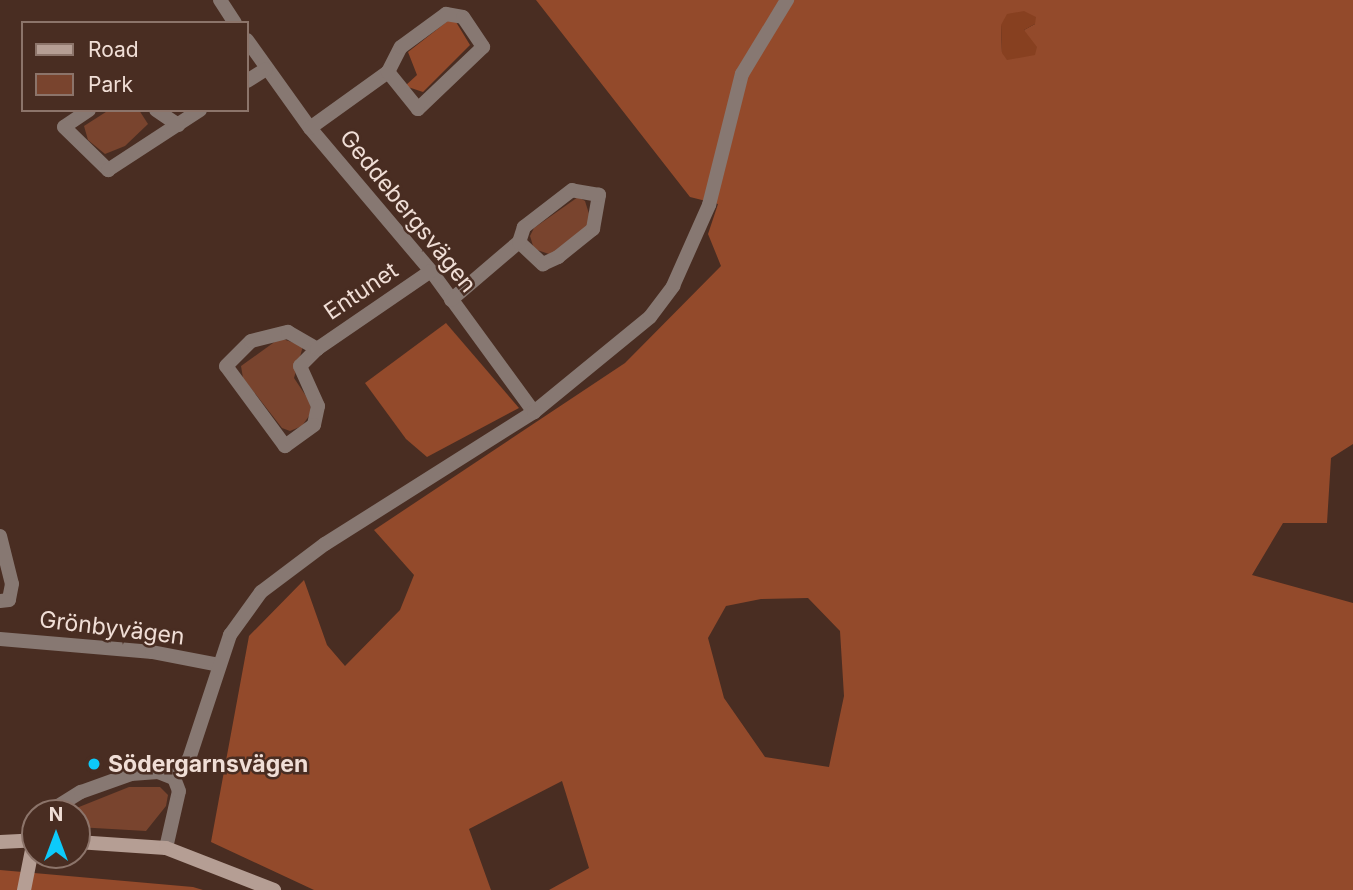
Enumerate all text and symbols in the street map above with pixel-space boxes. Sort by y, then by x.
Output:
legend [21,21,248,112]
text: Road [88,37,139,62]
text: Park [88,72,133,97]
street label: Geddebergsvägen [334,124,482,298]
street label: Entunet [319,256,403,326]
street label: Grönbyvägen [38,605,186,651]
place label: Södergarnsvägen [108,750,308,778]
marker: Södergarnsvägen [86,756,102,772]
north arrow [21,799,91,869]
text: N [49,803,63,826]

